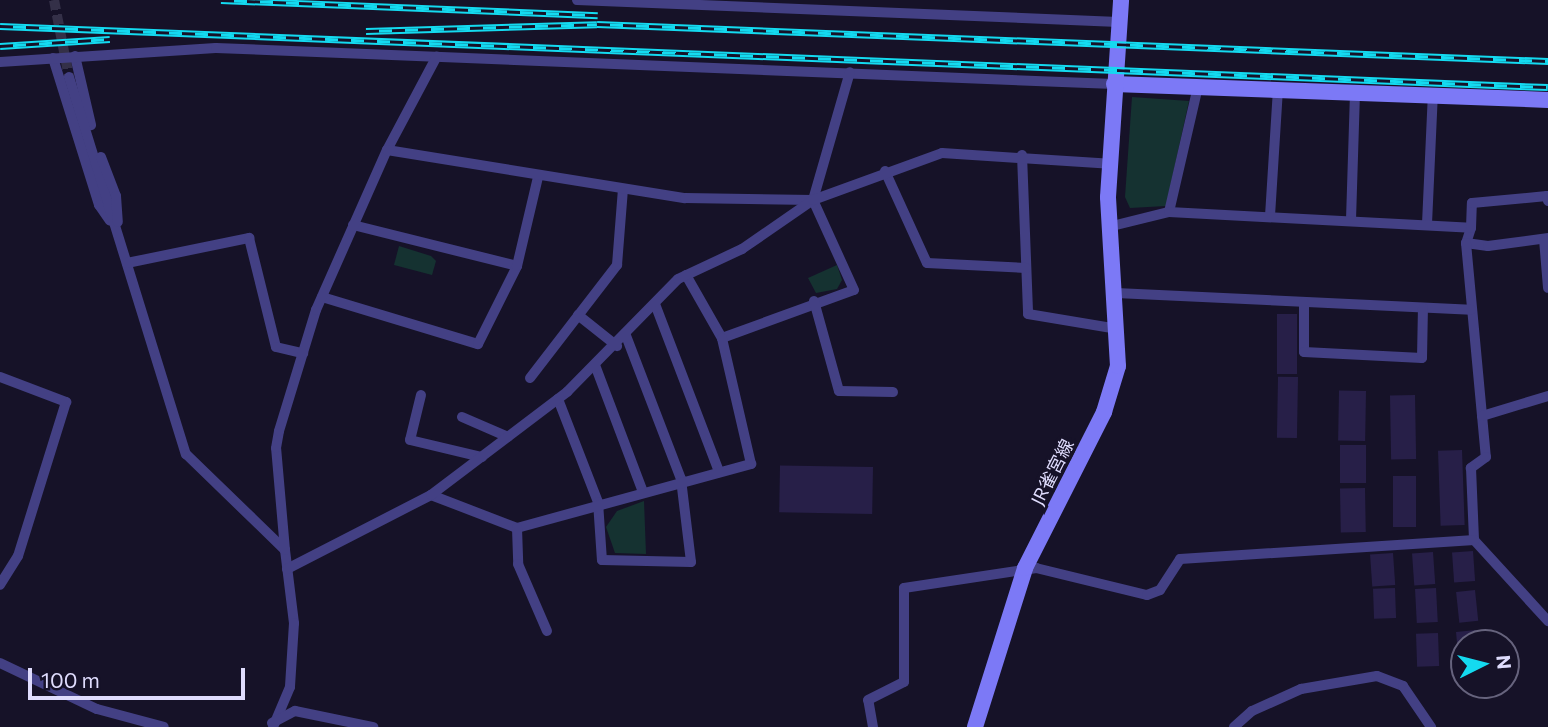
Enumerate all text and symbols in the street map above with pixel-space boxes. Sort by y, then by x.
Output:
street label: JR雀宮線 [1026,435,1078,509]
north arrow [1450,629,1520,699]
scale bar [32,654,248,698]
text: N [1492,654,1517,670]
text: 100 m [41,667,100,692]

